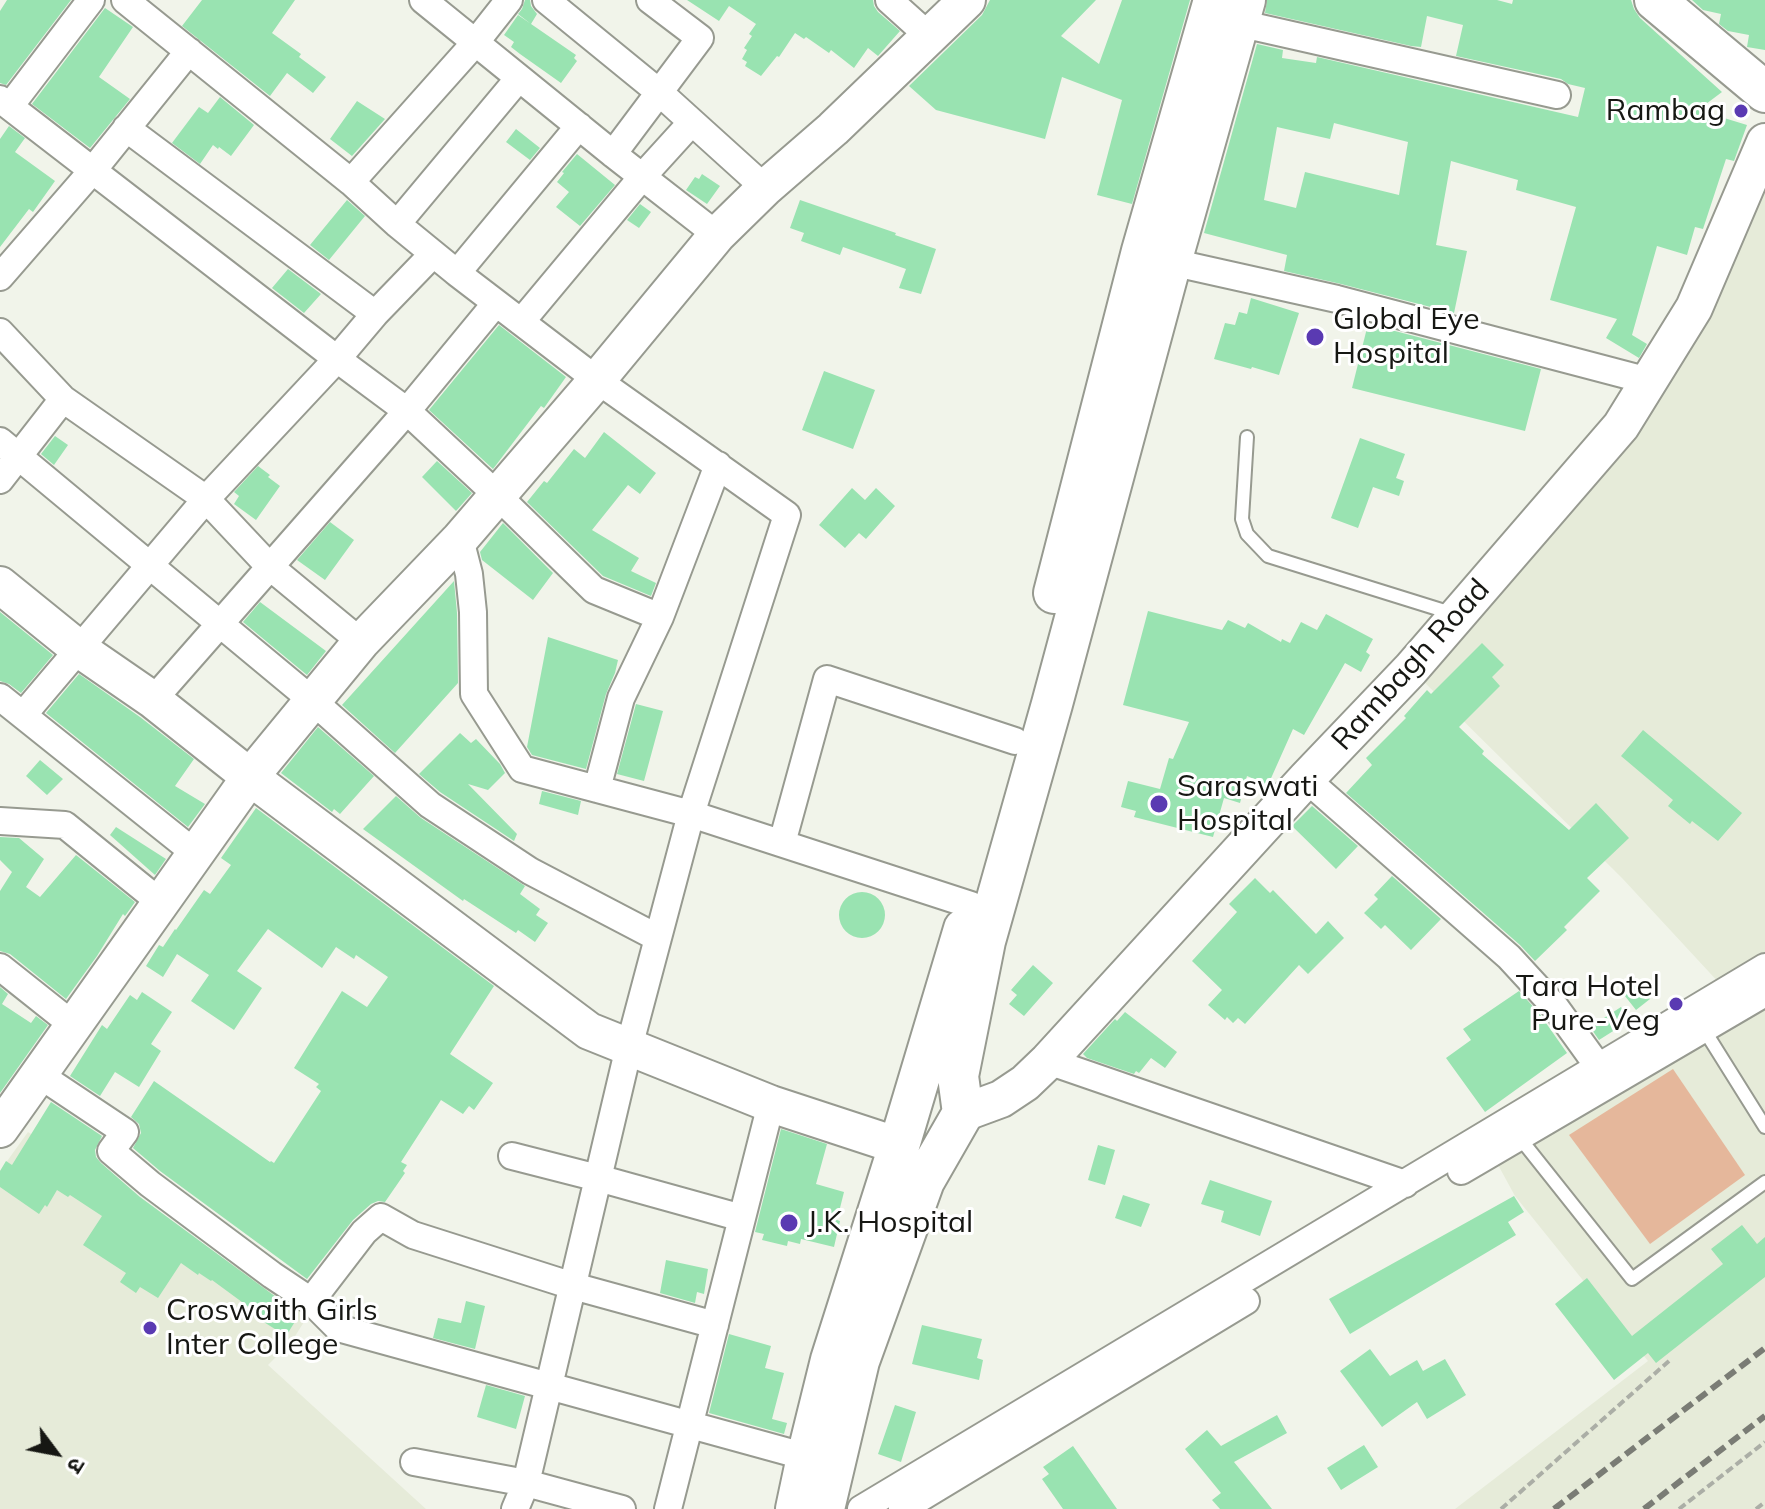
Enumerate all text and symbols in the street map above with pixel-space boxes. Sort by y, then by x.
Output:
place label: Rambag [1606,93,1725,129]
marker: Rambag [1732,102,1750,120]
place label: Global Eye Hospital [1333,302,1480,372]
marker: Global Eye Hospital [1304,326,1326,348]
street label: Rambagh Road [1325,572,1497,758]
place label: Saraswati Hospital [1177,769,1318,840]
marker: Saraswati Hospital [1148,793,1170,815]
place label: Tara Hotel Pure-Veg [1516,969,1660,1040]
marker: Tara Hotel Pure-Veg [1667,995,1685,1013]
place label: J.K. Hospital [807,1205,973,1241]
marker: J.K. Hospital [778,1212,800,1234]
place label: Croswaith Girls Inter College [166,1293,378,1364]
marker: Croswaith Girls Inter College [141,1319,159,1337]
north arrow [16,1413,96,1493]
text: उ [61,1453,92,1479]

